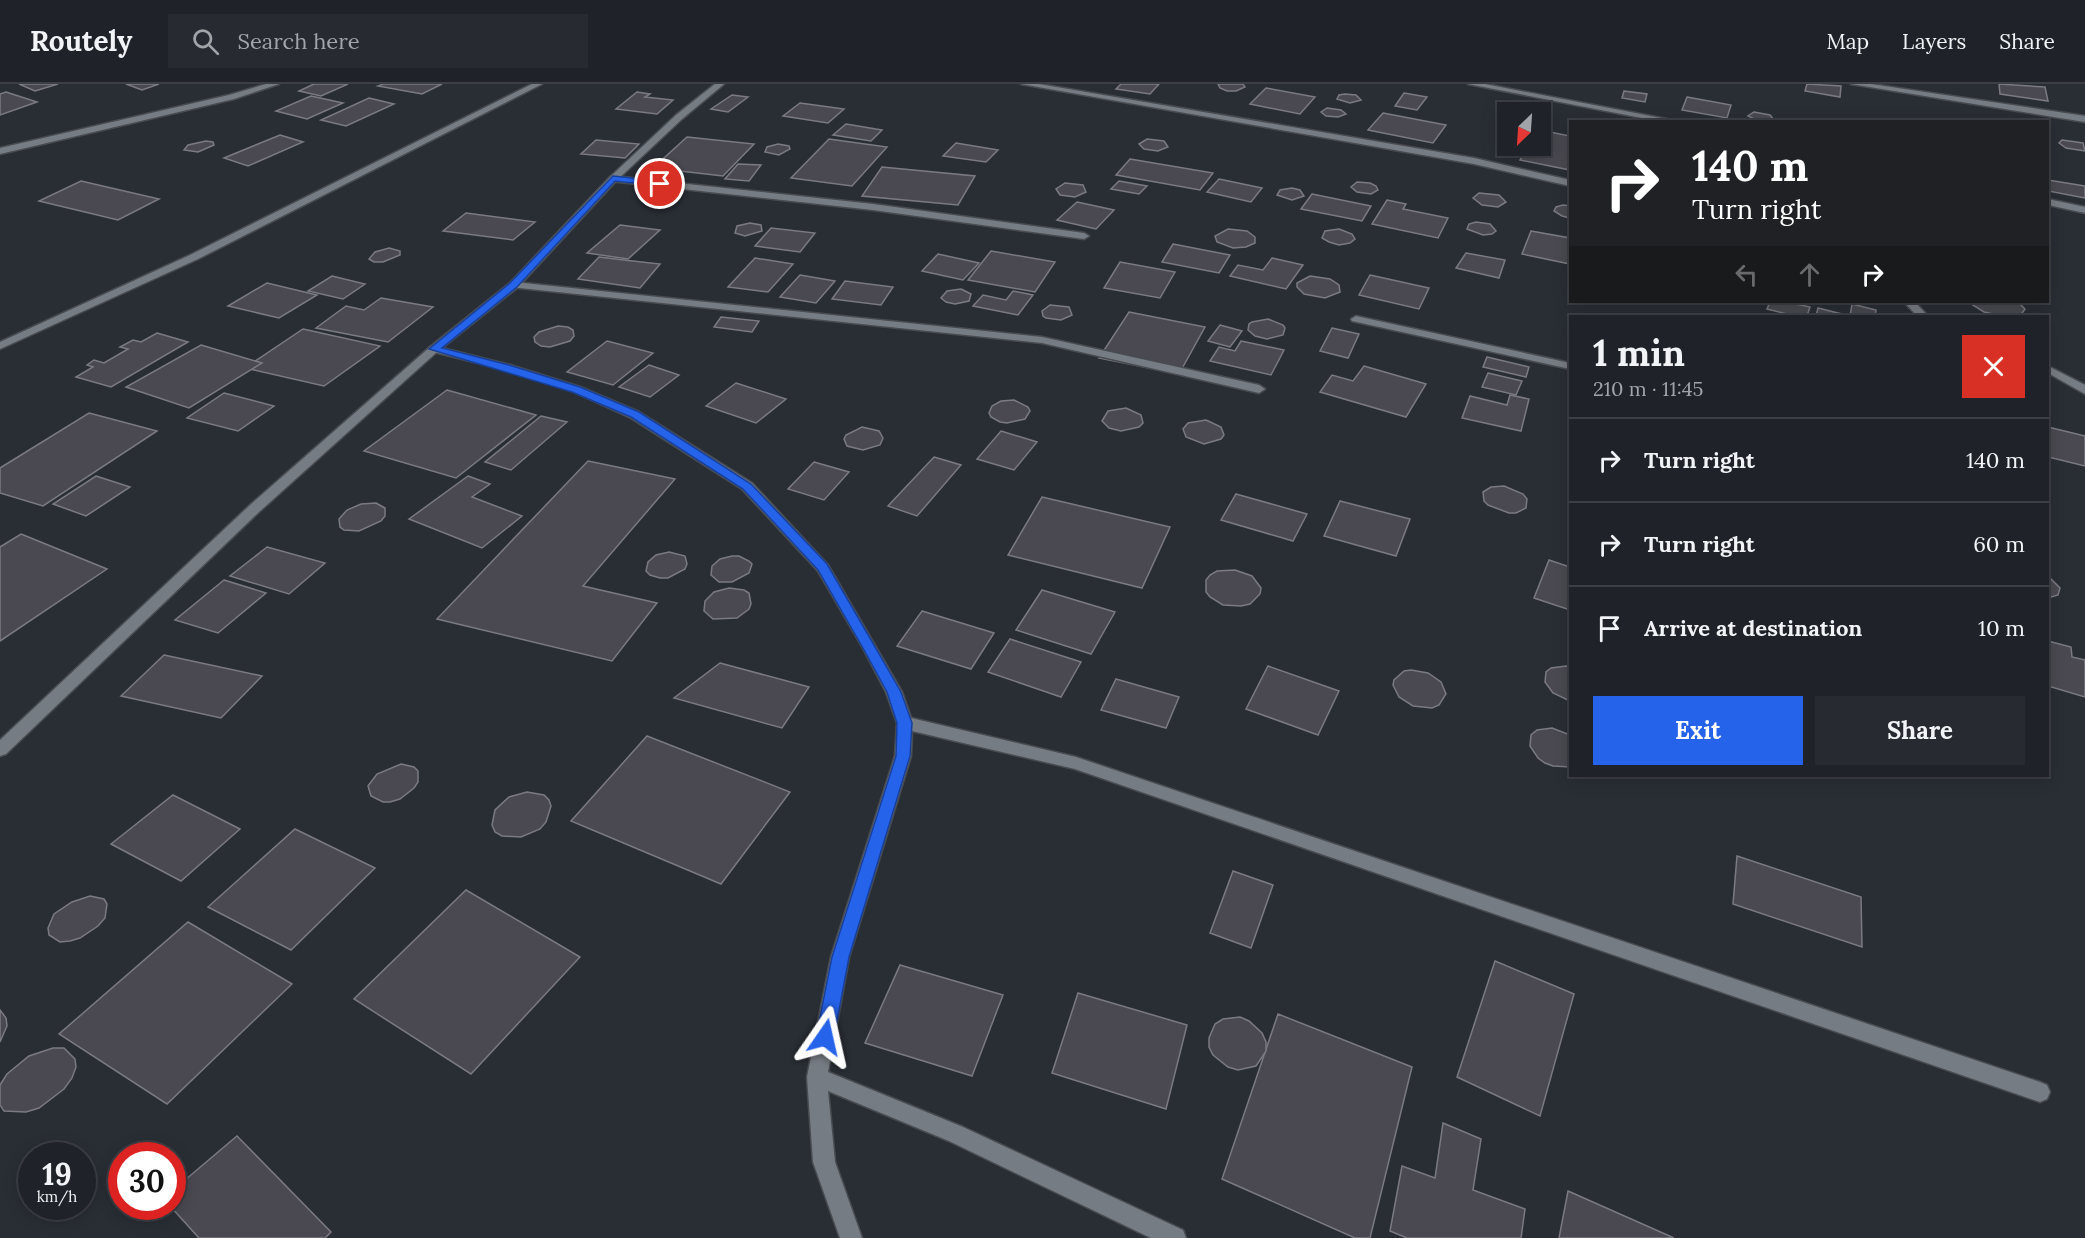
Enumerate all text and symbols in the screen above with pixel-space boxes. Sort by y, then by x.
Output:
search box [168,14,588,68]
text: Routely [30,23,132,59]
icon: search [189,25,222,58]
text: Search here [237,27,360,55]
text: Map [1826,28,1869,55]
text: Layers [1902,28,1966,55]
text: Share [1999,28,2055,55]
north arrow [1497,102,1551,156]
map controls [1497,102,1551,156]
text: 140 m [1692,139,1808,193]
icon: right [1593,144,1671,222]
pin [634,158,685,209]
icon: arrive [643,167,676,200]
text: Turn right [1692,192,1821,226]
icon: left [1730,258,1763,291]
icon: ahead [1793,258,1826,291]
icon: right [1856,258,1889,291]
text: 1 min [1593,330,1685,376]
button: close [1962,335,2025,398]
text: 210 m · 11:45 [1593,376,1703,401]
icon: right [1593,444,1626,477]
text: Turn right [1644,446,1755,474]
text: 140 m [1966,446,2025,474]
icon: right [1593,528,1626,561]
text: Turn right [1644,530,1755,558]
text: 60 m [1973,530,2025,558]
icon: arrive [1593,612,1626,645]
text: Arrive at destination [1644,614,1862,642]
text: 10 m [1978,614,2025,642]
button: Exit [1593,696,1803,765]
button: Share [1815,696,2025,765]
position arrow [793,1005,857,1069]
speed limit sign: 30 [108,1142,186,1220]
text: 19 [42,1155,72,1193]
text: km/h [37,1187,77,1206]

